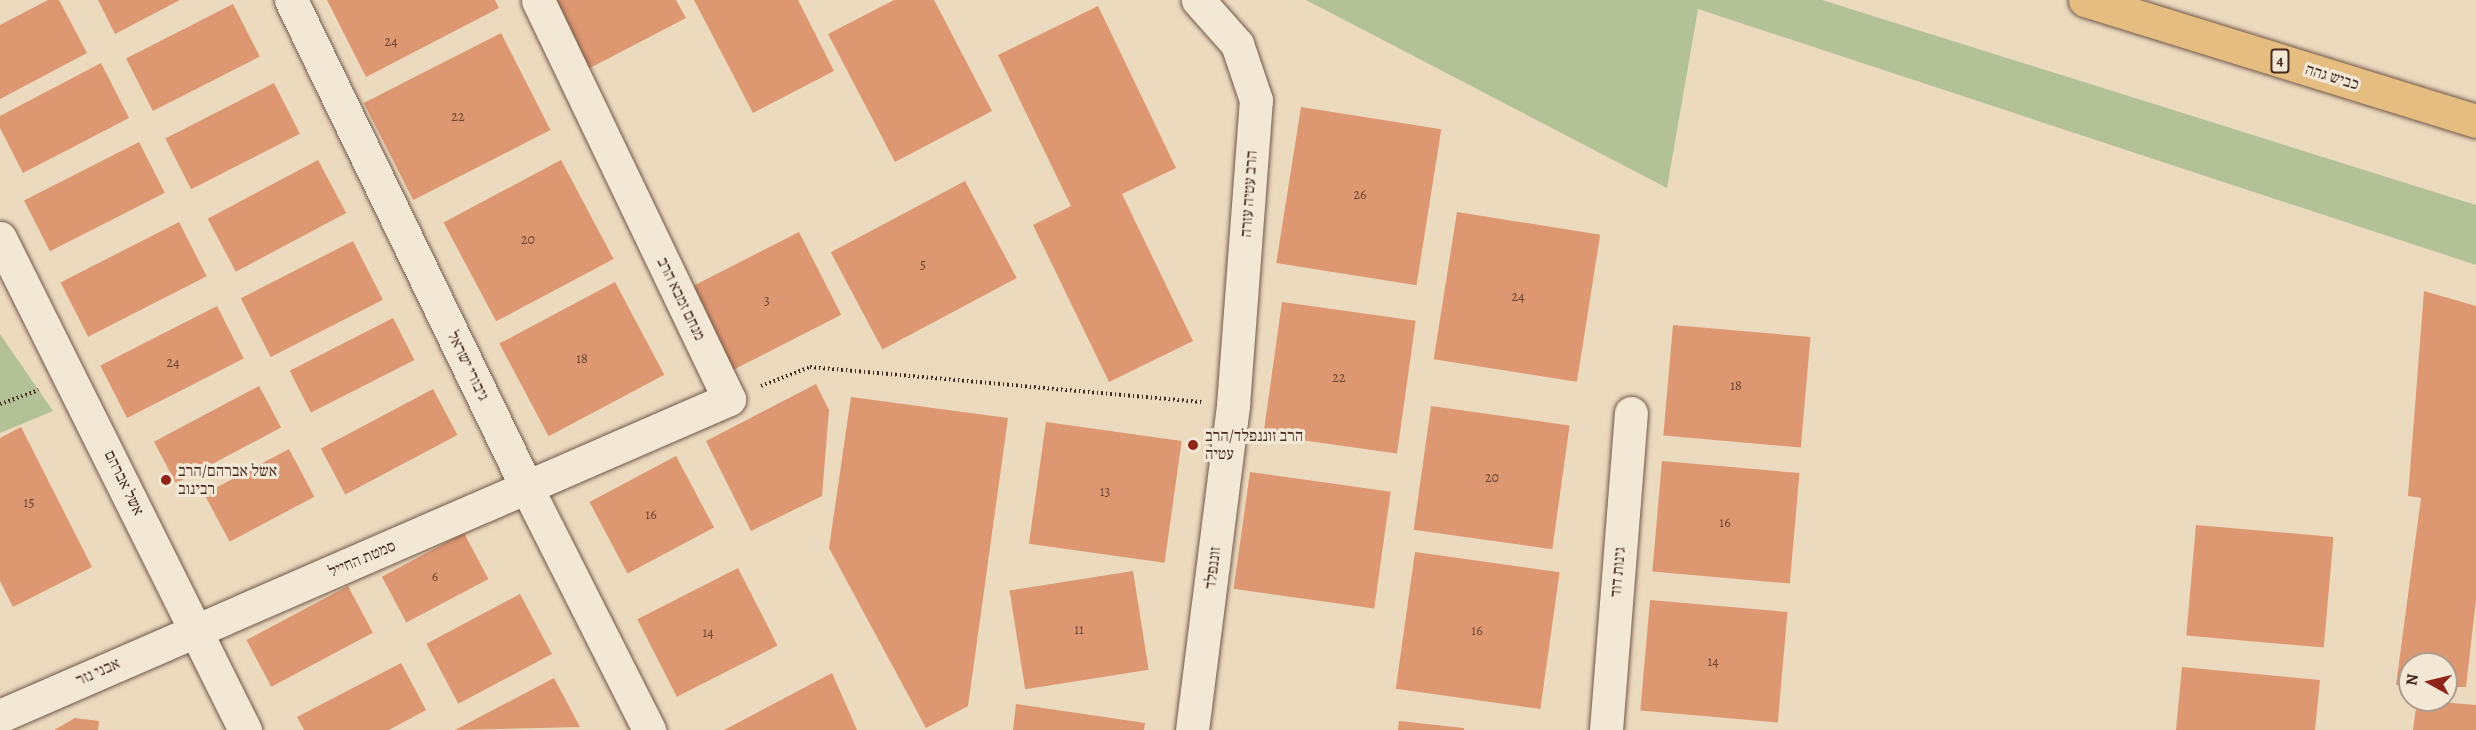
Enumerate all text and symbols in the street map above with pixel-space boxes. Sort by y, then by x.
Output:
house number: 24 [385,34,397,50]
road number: 4 [2270,49,2290,73]
street label: כביש גהה [2303,60,2361,94]
house number: 22 [451,109,465,125]
street label: הרב עטיה עזרה [1236,150,1262,238]
house number: 26 [1353,187,1367,203]
house number: 20 [521,232,535,248]
street label: מנחם זמבא הרב [653,254,709,344]
house number: 5 [920,257,926,273]
house number: 24 [1512,289,1524,305]
house number: 3 [764,293,770,309]
street label: גיבורי ישראל [443,328,493,404]
house number: 18 [576,351,588,367]
house number: 24 [167,355,179,371]
house number: 22 [1332,370,1346,386]
house number: 18 [1730,378,1742,394]
place label: הרב זוננפלד/הרב עטיה [1205,426,1303,464]
marker: הרב זוננפלד/הרב עטיה [1186,438,1200,452]
street label: אשל אברהם [100,447,148,519]
place label: אשל אברהם/הרב רבינוב [178,461,277,499]
house number: 20 [1485,470,1499,486]
marker: אשל אברהם/הרב רבינוב [159,473,173,487]
house number: 13 [1100,484,1110,500]
house number: 15 [24,495,34,511]
house number: 16 [645,507,657,523]
house number: 16 [1719,515,1731,531]
street label: סמטת החייל [326,536,398,582]
street label: זוננפלד [1201,546,1225,590]
street label: גינות דוד [1606,546,1630,598]
house number: 6 [432,569,438,585]
house number: 11 [1074,622,1084,638]
house number: 16 [1471,623,1483,639]
house number: 14 [702,625,714,641]
north arrow [2398,652,2458,712]
street label: אבני נזר [73,654,123,690]
house number: 14 [1707,654,1719,670]
text: N [2400,672,2424,687]

